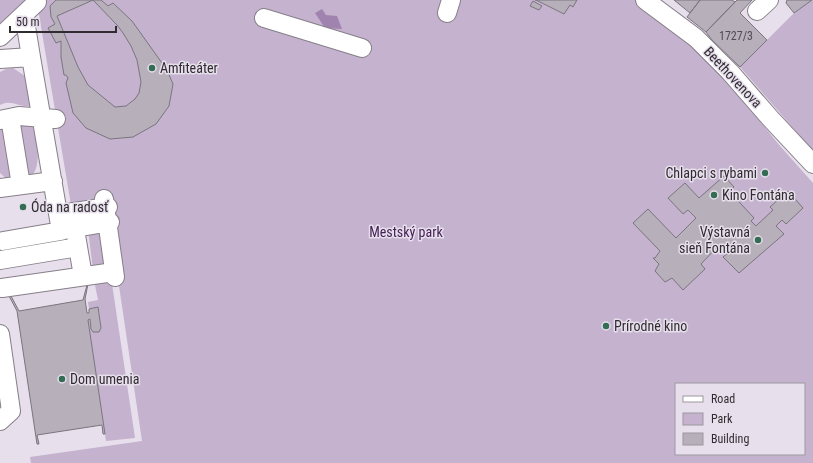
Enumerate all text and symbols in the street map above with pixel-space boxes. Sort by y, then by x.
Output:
scale bar [10,8,116,34]
text: 50 m [16,15,40,29]
house number: 1727/3 [719,29,753,43]
street label: Beethovenova [701,43,765,111]
place label: Amfiteáter [160,60,218,76]
marker: Amfiteáter [147,63,157,73]
place label: Chlapci s rybami [665,165,757,181]
marker: Chlapci s rybami [760,168,770,178]
place label: Kino Fontána [722,187,795,203]
marker: Kino Fontána [709,190,719,200]
place label: Óda na radosť [31,198,109,215]
marker: Óda na radosť [18,202,28,212]
park label: Mestský park [369,224,443,240]
place label: Výstavná sieň Fontána [679,224,750,256]
marker: Výstavná sieň Fontána [753,235,763,245]
place label: Prírodné kino [614,318,687,334]
marker: Prírodné kino [601,321,611,331]
place label: Dom umenia [70,371,139,387]
marker: Dom umenia [57,374,67,384]
legend [675,383,805,455]
text: Road [711,392,735,406]
text: Park [711,412,733,426]
text: Building [711,432,749,446]

